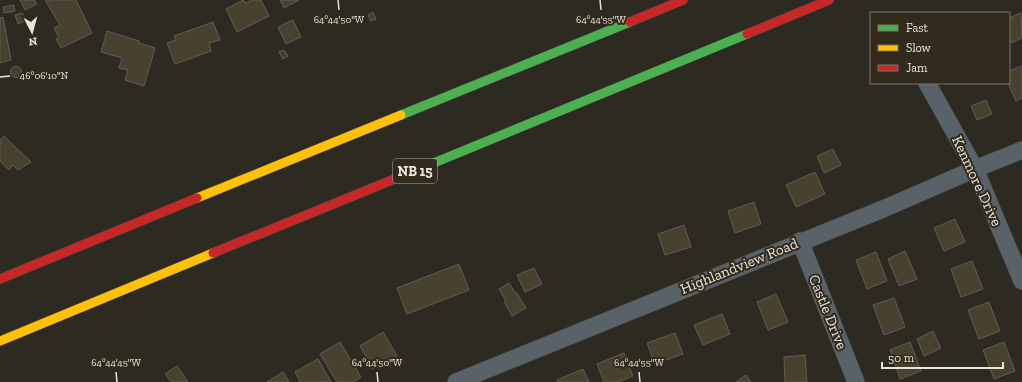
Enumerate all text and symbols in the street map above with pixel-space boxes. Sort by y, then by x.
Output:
north arrow [12,12,52,52]
legend [870,12,1010,84]
text: 64°44'50"W [314,14,365,26]
text: 64°44'55"W [576,14,627,26]
text: Fast [906,21,929,35]
text: N [28,35,38,48]
text: Slow [906,41,932,55]
text: Jam [906,61,928,75]
text: 46°06'10"N [20,70,69,82]
street label: Kenmore Drive [948,133,1006,229]
road number: NB 15 [393,159,437,183]
street label: Highlandview Road [677,234,801,298]
street label: Castle Drive [805,272,851,352]
scale bar [882,344,1003,370]
text: 50 m [888,351,915,365]
text: 64°44'45"W [91,357,141,369]
text: 64°44'50"W [352,357,403,369]
text: 64°44'55"W [614,357,665,369]

